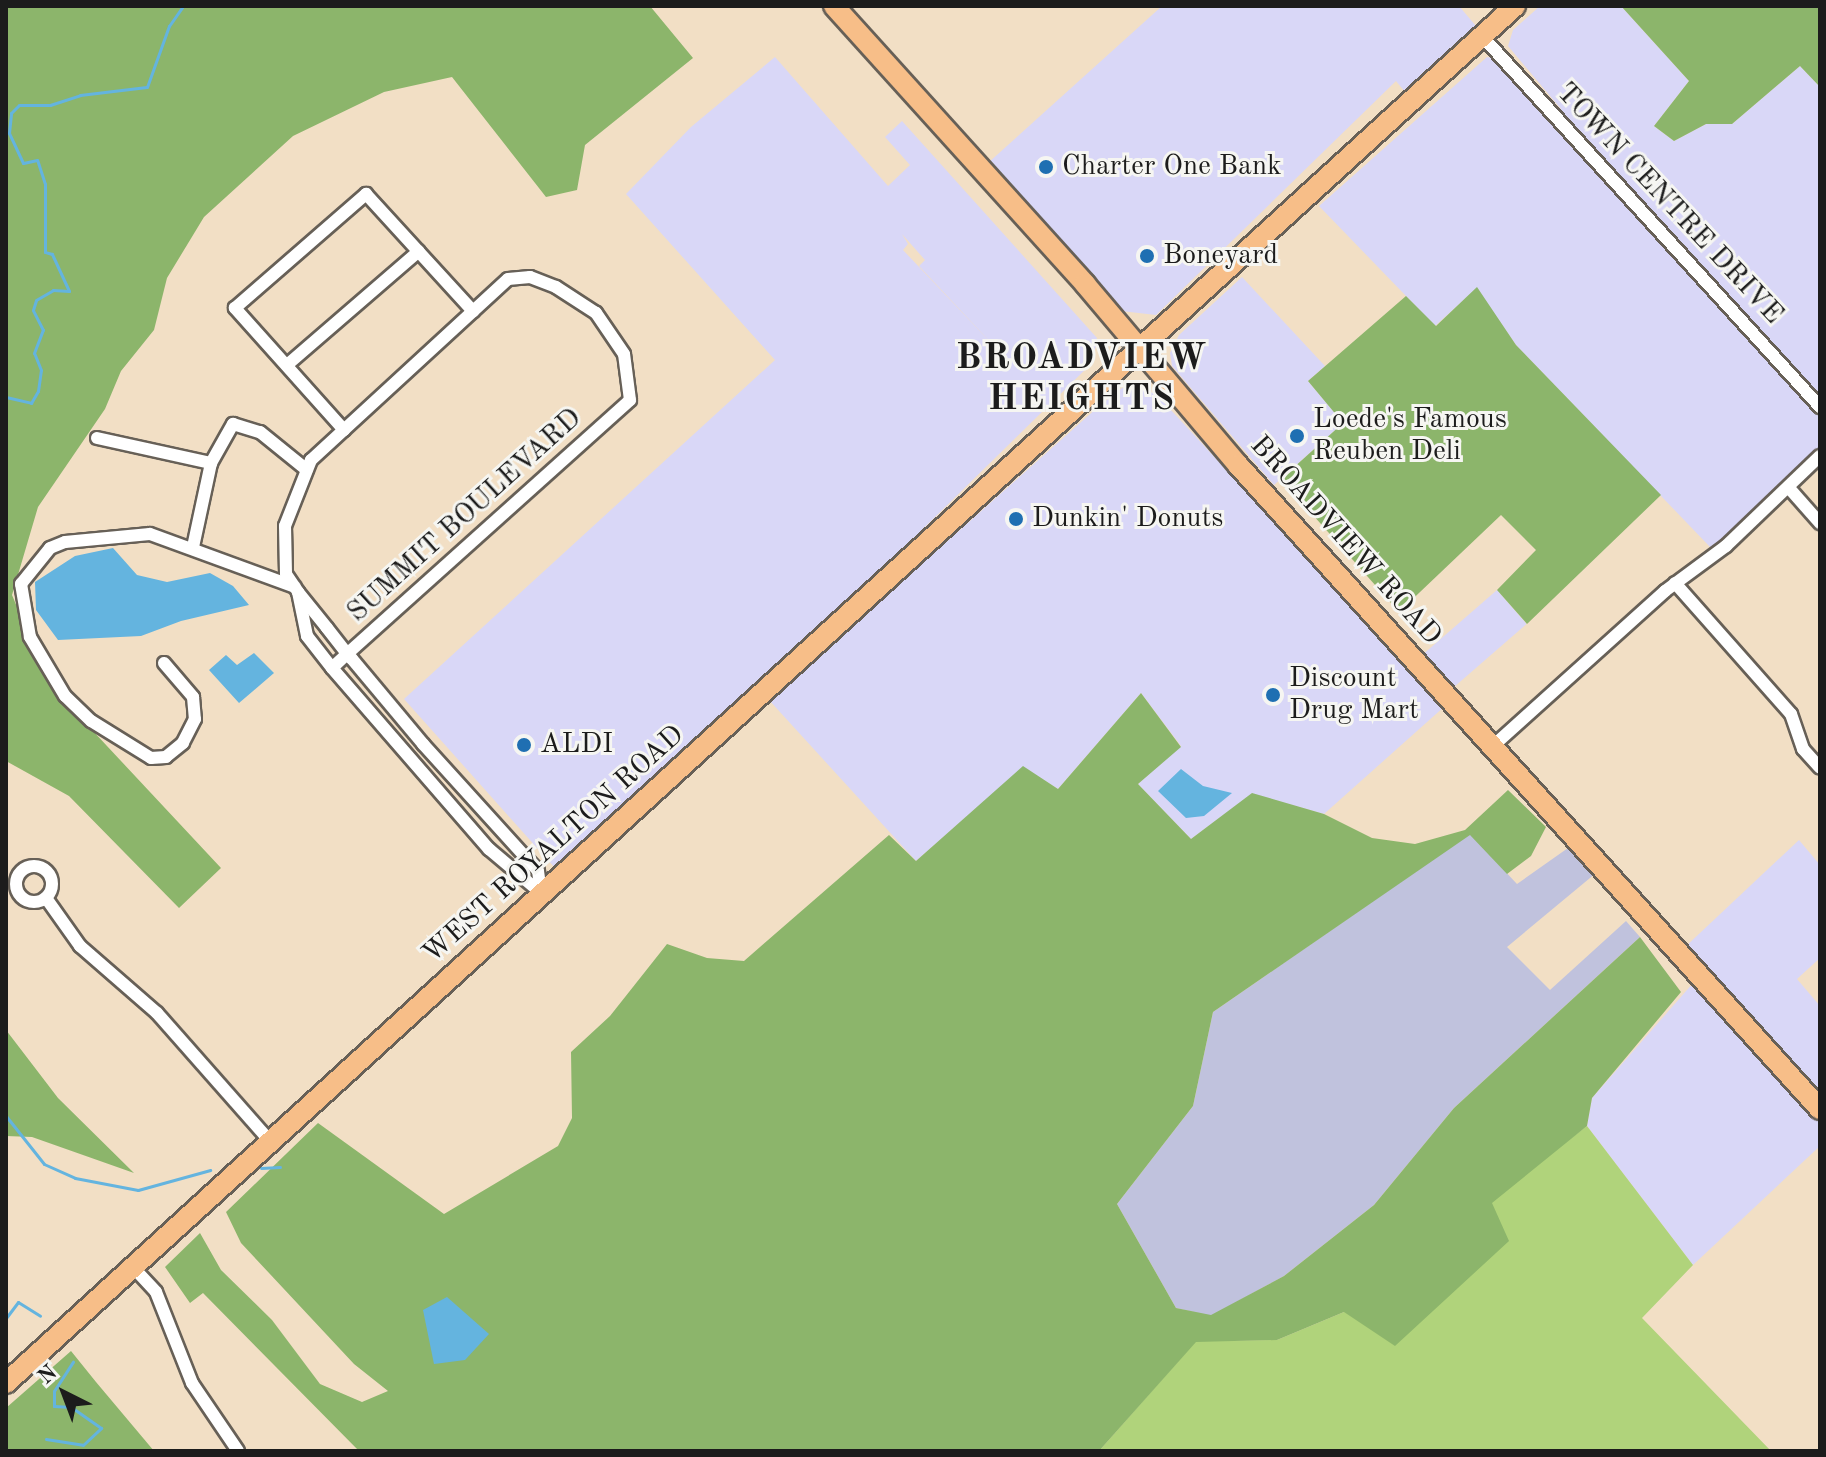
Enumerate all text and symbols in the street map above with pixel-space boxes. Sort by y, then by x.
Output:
street label: TOWN CENTRE DRIVE [1548,76,1790,332]
place label: Charter One Bank [1062,150,1282,184]
marker: Charter One Bank [1037,158,1055,176]
place label: Boneyard [1163,239,1278,273]
marker: Boneyard [1138,247,1156,265]
district label: BROADVIEW HEIGHTS [956,337,1208,422]
street label: SUMMIT BOULEVARD [341,402,589,630]
place label: Loede's Famous Reuben Deli [1313,403,1507,469]
marker: Loede's Famous Reuben Deli [1288,427,1306,445]
street label: BROADVIEW ROAD [1242,429,1448,653]
place label: Dunkin' Donuts [1032,502,1223,536]
marker: Dunkin' Donuts [1007,510,1025,528]
place label: Discount Drug Mart [1289,662,1419,728]
marker: Discount Drug Mart [1264,686,1282,704]
street label: WEST ROYALTON ROAD [416,719,692,971]
place label: ALDI [540,728,613,762]
marker: ALDI [515,736,533,754]
north arrow [24,1353,104,1433]
text: N [34,1361,62,1389]

